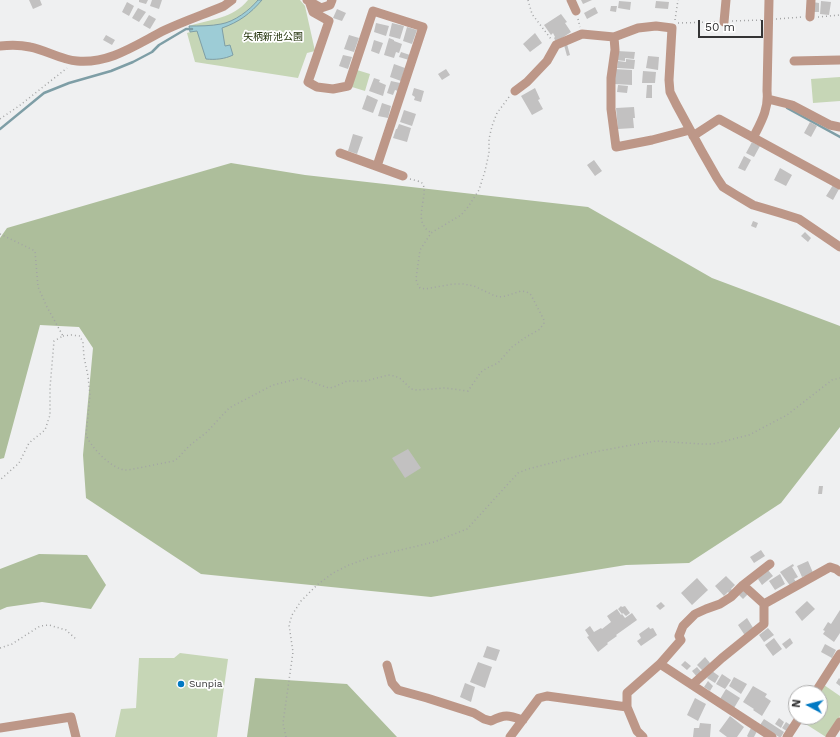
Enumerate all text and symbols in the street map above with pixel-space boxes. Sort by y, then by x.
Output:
scale bar [700,12,765,38]
text: 50 m [705,20,735,34]
park label: 矢柄新池公園 [243,31,303,43]
place label: Sunpia [189,678,222,690]
marker: Sunpia [176,679,186,689]
north arrow [788,685,828,725]
text: N [790,699,804,708]

